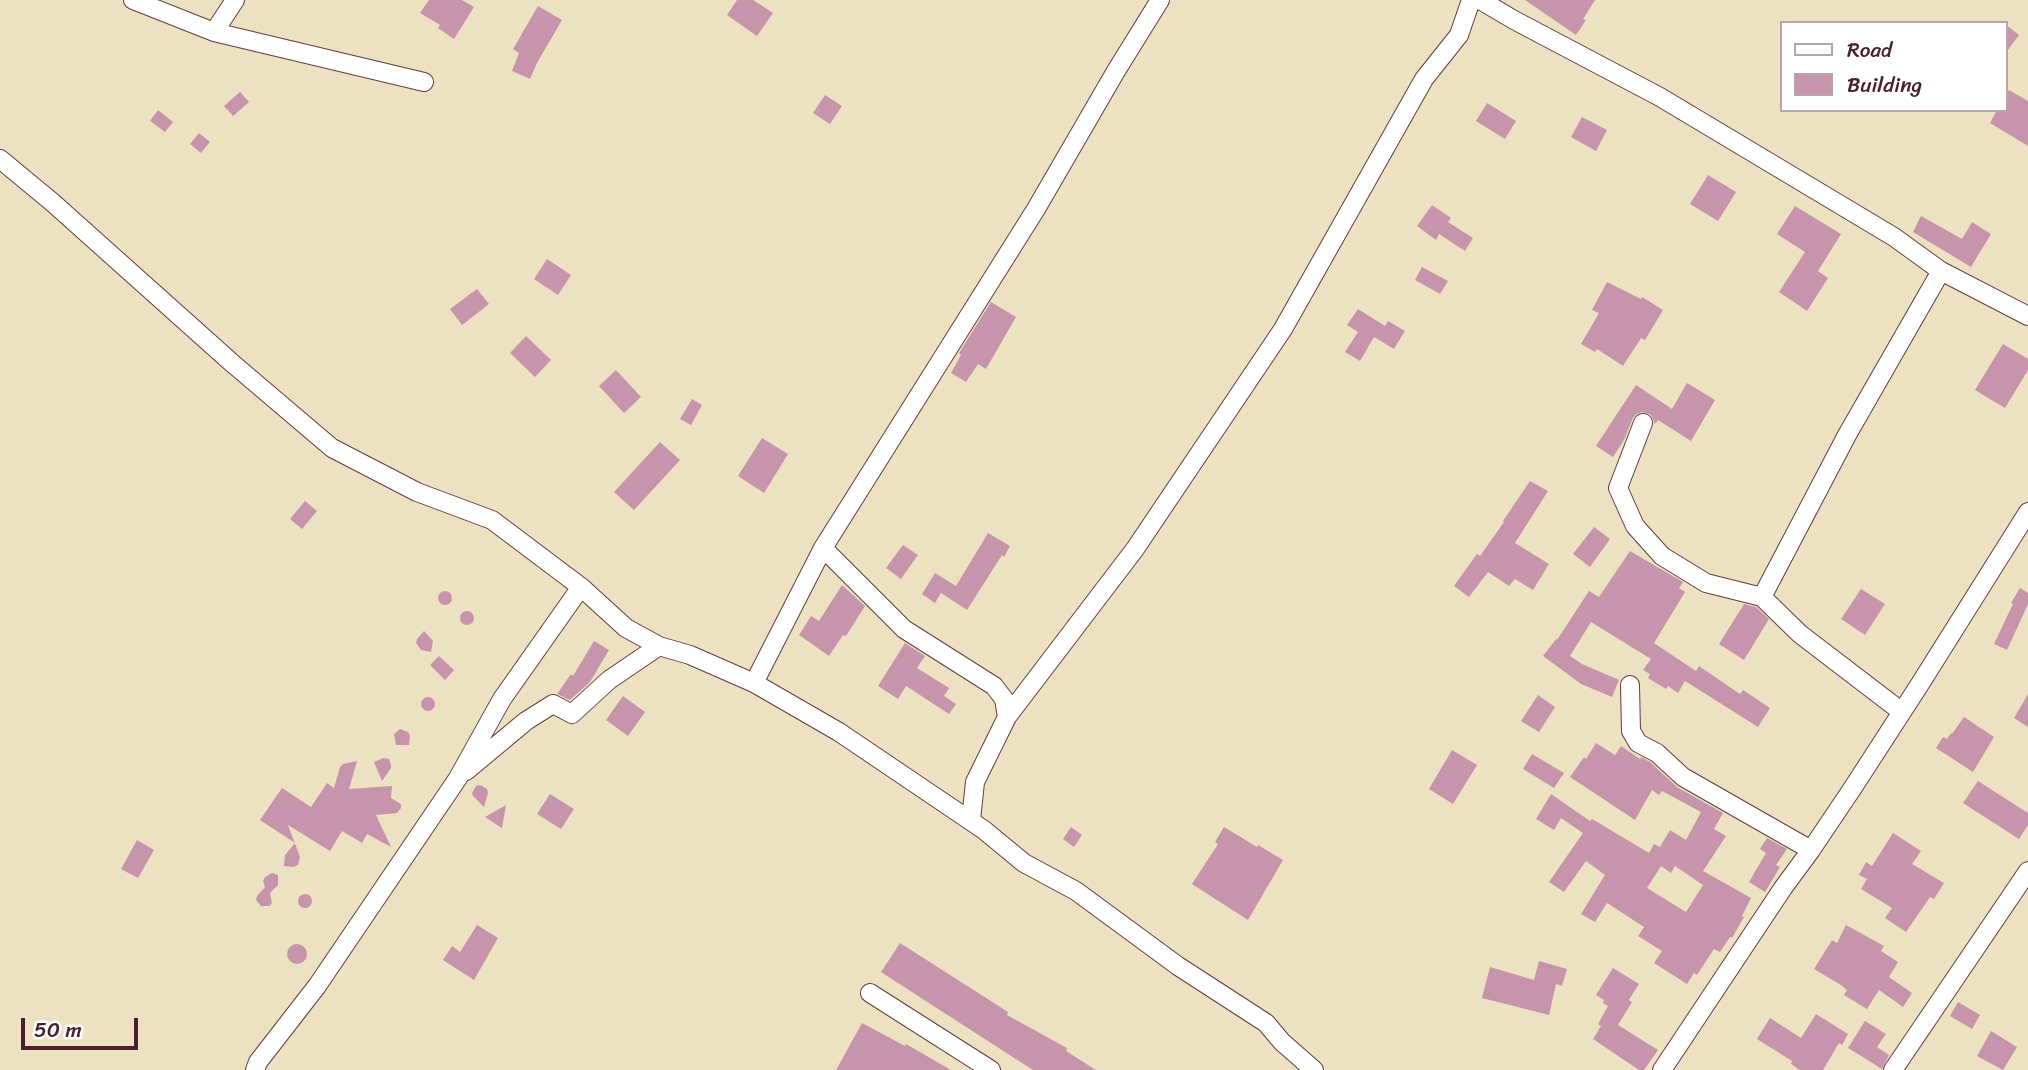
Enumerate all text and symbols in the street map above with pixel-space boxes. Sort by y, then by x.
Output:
legend [1780,21,2007,112]
text: Road [1847,31,1892,69]
text: Building [1847,66,1922,104]
scale bar [24,1004,142,1048]
text: 50 m [34,1011,82,1049]

